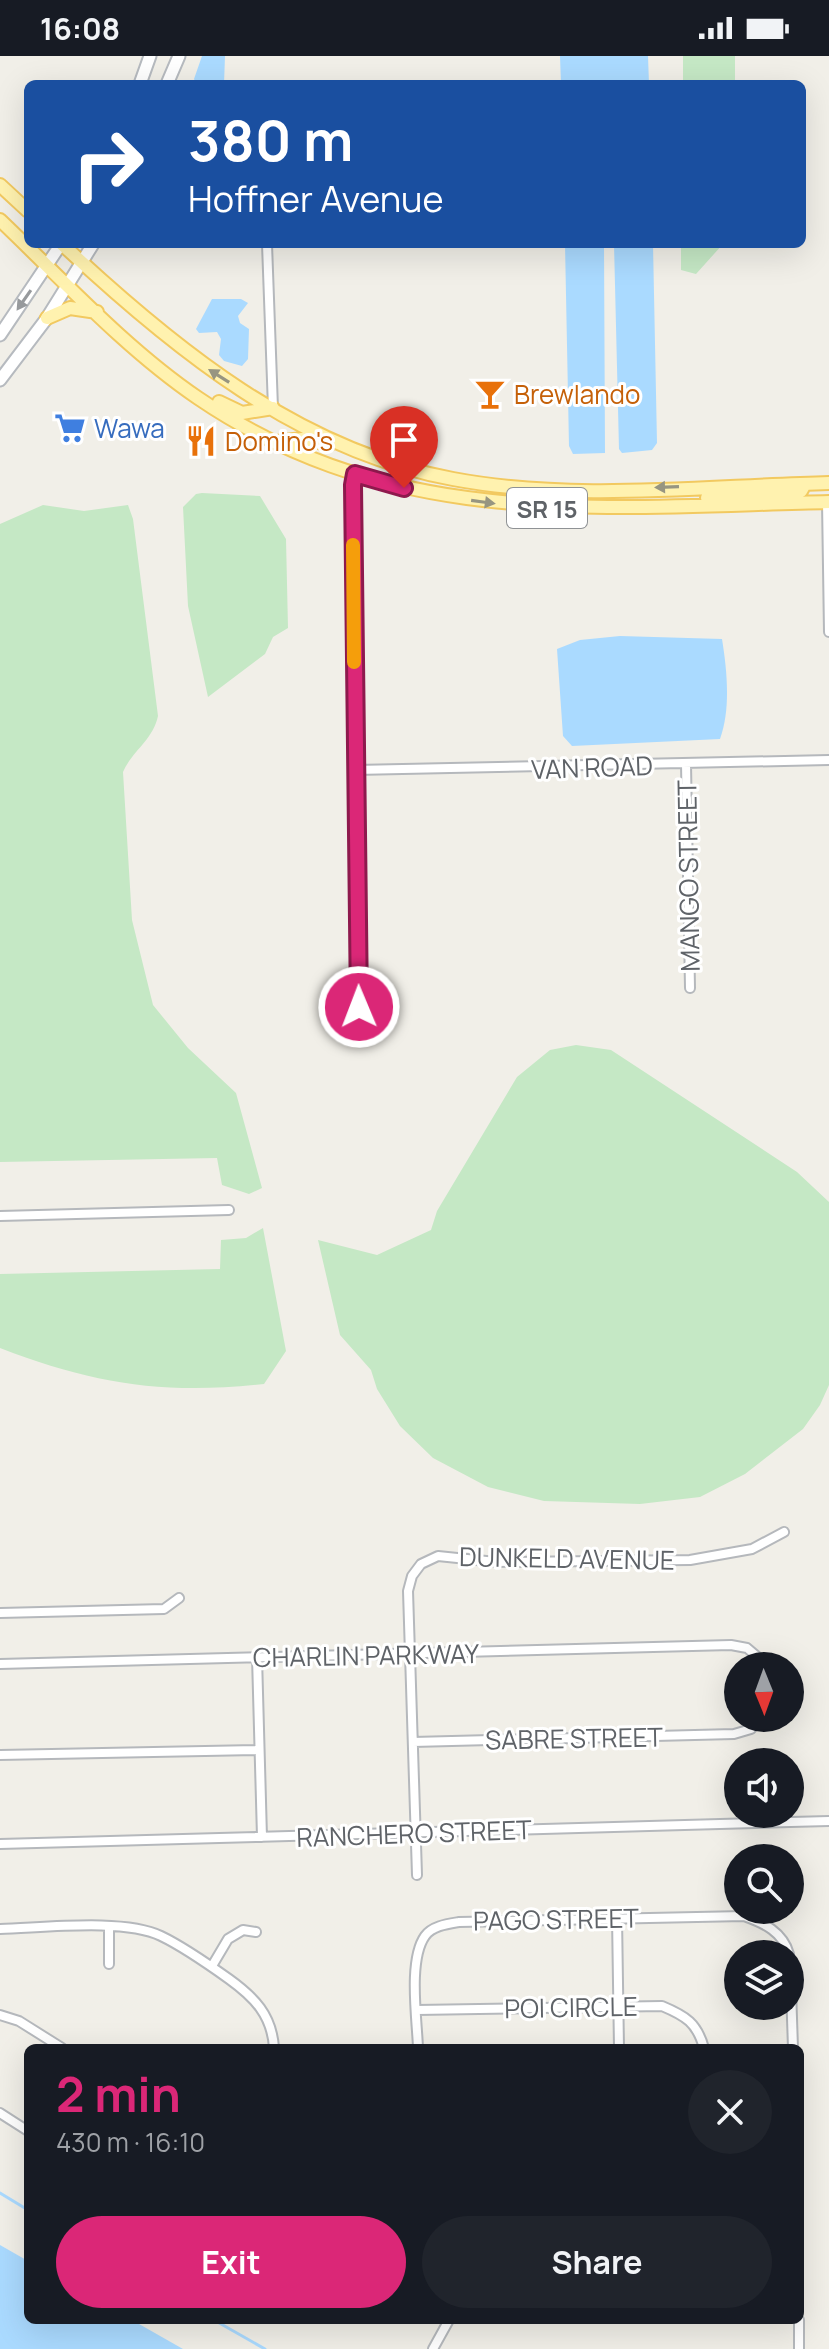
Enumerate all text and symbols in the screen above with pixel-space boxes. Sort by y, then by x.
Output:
text: 16:08 [40,8,120,49]
text: 380 m [188,101,353,178]
icon: right [56,112,160,216]
text: Hoffner Avenue [188,174,444,223]
one-way arrow [17,290,33,311]
one-way arrow [209,369,230,384]
place label: Brewlando [514,376,640,412]
bar icon: Brewlando [473,377,507,411]
pin [370,406,438,488]
place label: Wawa [94,410,165,446]
supermarket icon: Wawa [53,411,87,445]
icon: arrive [382,418,426,462]
place label: Domino's [225,423,333,459]
restaurant icon: Domino's [184,424,218,458]
one-way arrow [654,481,679,494]
road number: SR 15 [507,488,587,528]
one-way arrow [471,496,496,509]
street label: VAN ROAD [530,747,654,787]
street label: MANGO STREET [668,779,708,972]
position arrow [317,965,401,1049]
street label: DUNKELD AVENUE [459,1538,675,1578]
street label: CHARLIN PARKWAY [253,1635,480,1675]
north arrow [724,1652,804,1732]
map controls [724,1652,804,2020]
street label: SABRE STREET [485,1718,664,1758]
button: sound [724,1748,804,1828]
street label: RANCHERO STREET [296,1811,533,1855]
button: search [724,1844,804,1924]
street label: PAGO STREET [473,1900,640,1938]
button: layers [724,1940,804,2020]
street label: POI CIRCLE [504,1988,638,2026]
text: 2 min [56,2061,181,2126]
button: close [688,2070,772,2154]
text: 430 m · 16:10 [56,2124,205,2160]
button: Exit [56,2216,406,2308]
button: Share [422,2216,772,2308]

